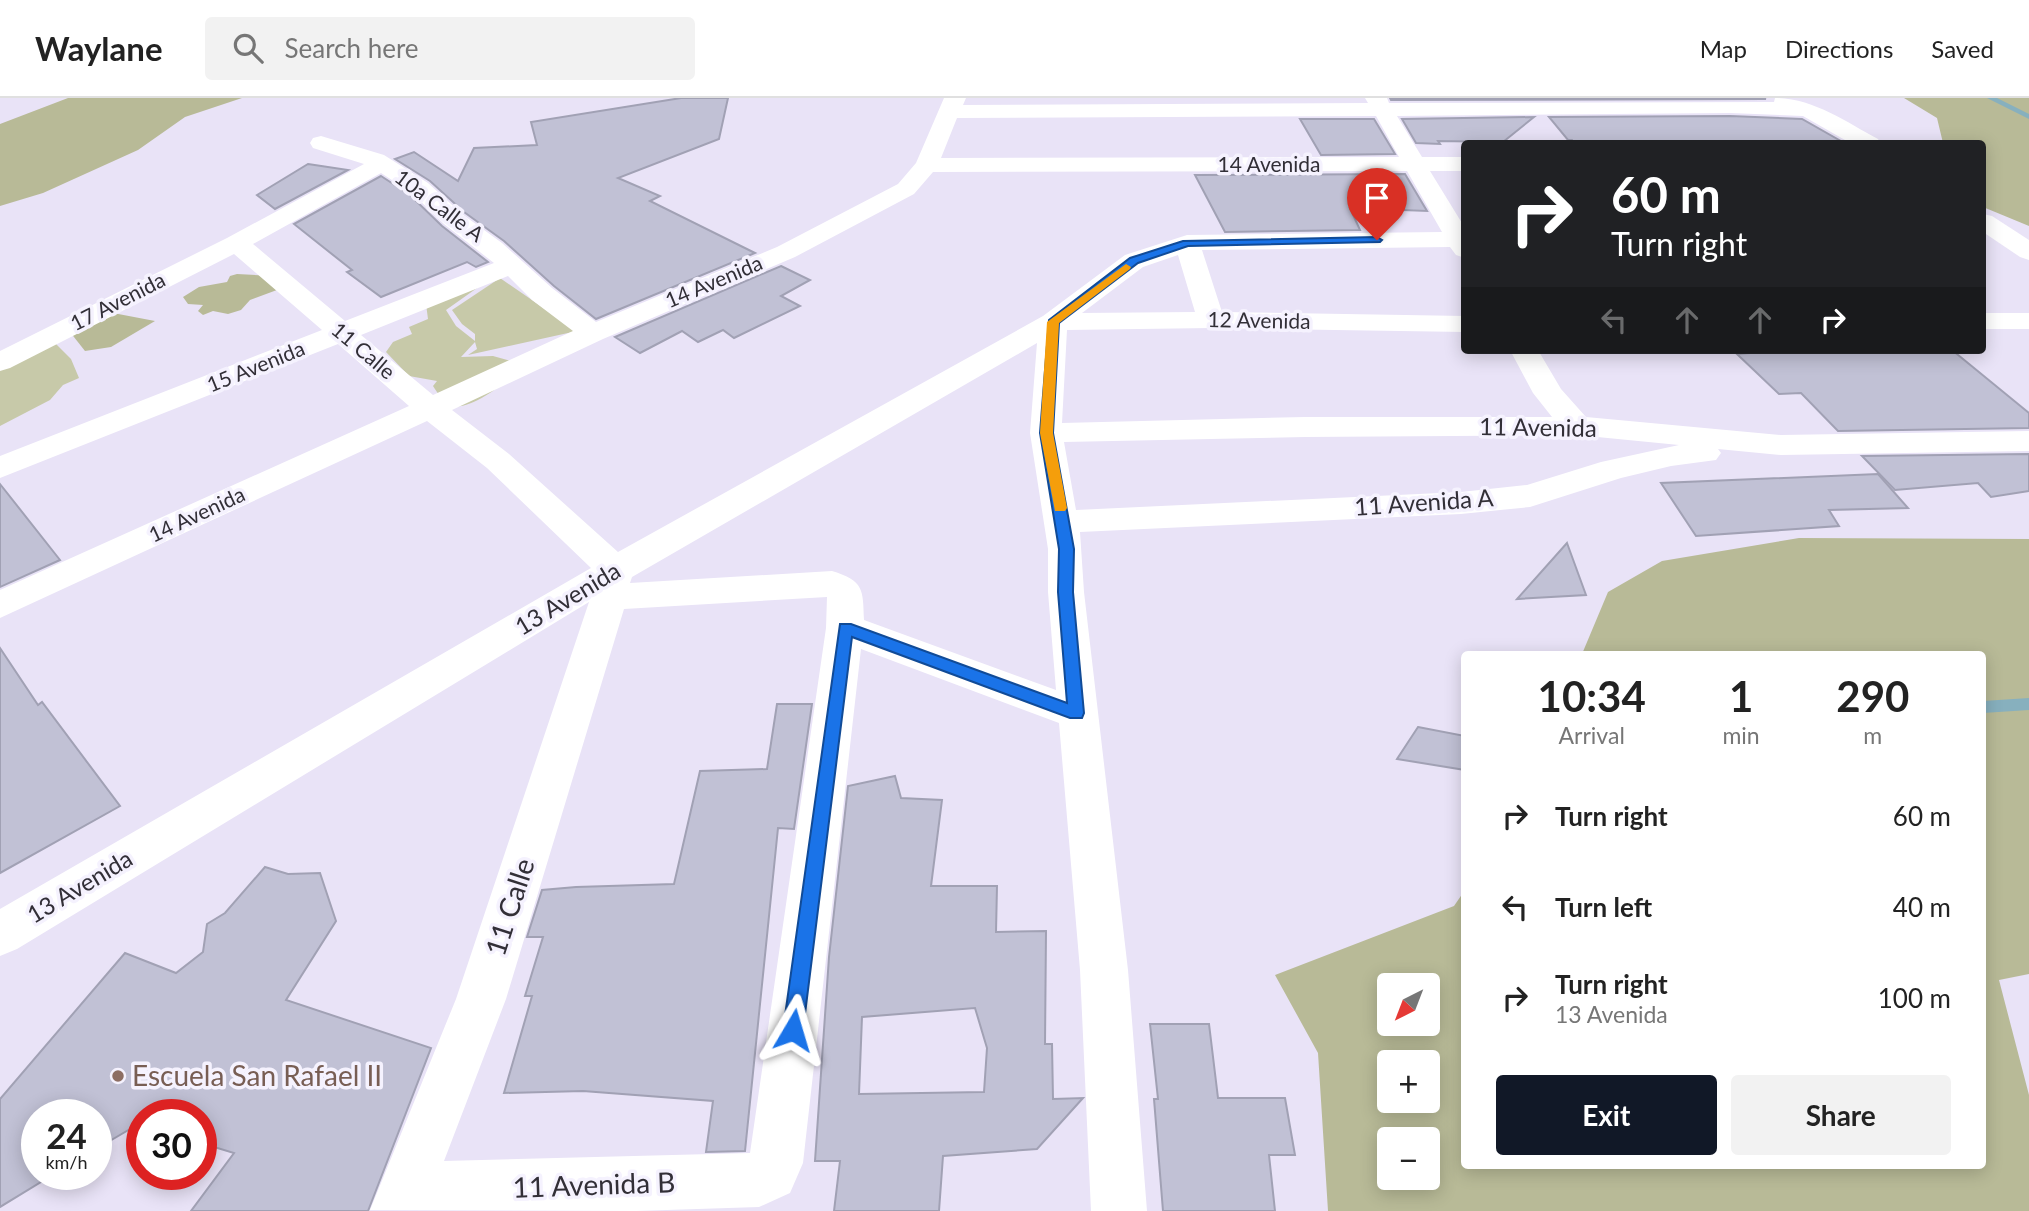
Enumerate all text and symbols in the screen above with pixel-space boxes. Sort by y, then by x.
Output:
search box [205,17,695,80]
text: Waylane [35,28,163,68]
icon: search [229,29,267,67]
text: Search here [285,32,419,64]
text: Map [1700,34,1747,63]
text: Directions [1785,34,1893,63]
text: Saved [1931,34,1994,63]
street label: 14 Avenida [1218,151,1321,176]
street label: 10a Calle A [391,163,490,247]
text: 60 m [1611,165,1721,223]
pin [1347,168,1407,240]
icon: right [1496,168,1587,259]
icon: arrive [1358,179,1396,217]
text: Turn right [1611,224,1747,263]
street label: 14 Avenida [661,249,766,312]
street label: 17 Avenida [66,266,169,335]
icon: left [1595,301,1633,339]
icon: ahead [1668,301,1706,339]
icon: ahead [1741,301,1779,339]
icon: right [1814,301,1852,339]
street label: 12 Avenida [1207,306,1311,333]
street label: 11 Calle [327,316,401,384]
street label: 15 Avenida [203,335,308,396]
street label: 11 Avenida [1479,411,1597,442]
street label: 14 Avenida [144,481,248,547]
street label: 11 Avenida A [1353,482,1495,521]
street label: 13 Avenida [509,555,625,640]
text: 10:34 [1538,671,1646,721]
text: 1 [1729,671,1753,721]
text: 290 [1836,671,1909,721]
text: Arrival [1559,721,1625,749]
text: min [1722,721,1760,749]
text: m [1863,721,1882,749]
icon: right [1496,797,1534,835]
text: Turn right [1555,800,1668,832]
text: 60 m [1893,800,1951,832]
street label: 13 Avenida [21,843,137,928]
street label: 11 Calle [477,854,541,960]
icon: left [1496,888,1534,926]
text: Turn left [1555,891,1652,923]
text: 40 m [1893,891,1951,923]
text: Turn right [1555,968,1668,1000]
north arrow [1377,973,1440,1036]
map controls [1377,973,1440,1190]
icon: right [1496,979,1534,1017]
text: 100 m [1878,982,1951,1014]
position arrow [756,993,830,1067]
text: 13 Avenida [1555,1000,1668,1028]
button: + [1377,1050,1440,1113]
place label: Escuela San Rafael II [132,1058,382,1092]
marker: Escuela San Rafael II [110,1068,126,1084]
button: Exit [1496,1075,1717,1155]
button: Share [1731,1075,1951,1155]
speed limit sign: 30 [126,1099,217,1190]
text: 24 [46,1114,87,1156]
button: − [1377,1127,1440,1190]
text: km/h [45,1151,88,1173]
street label: 11 Avenida B [512,1164,676,1204]

